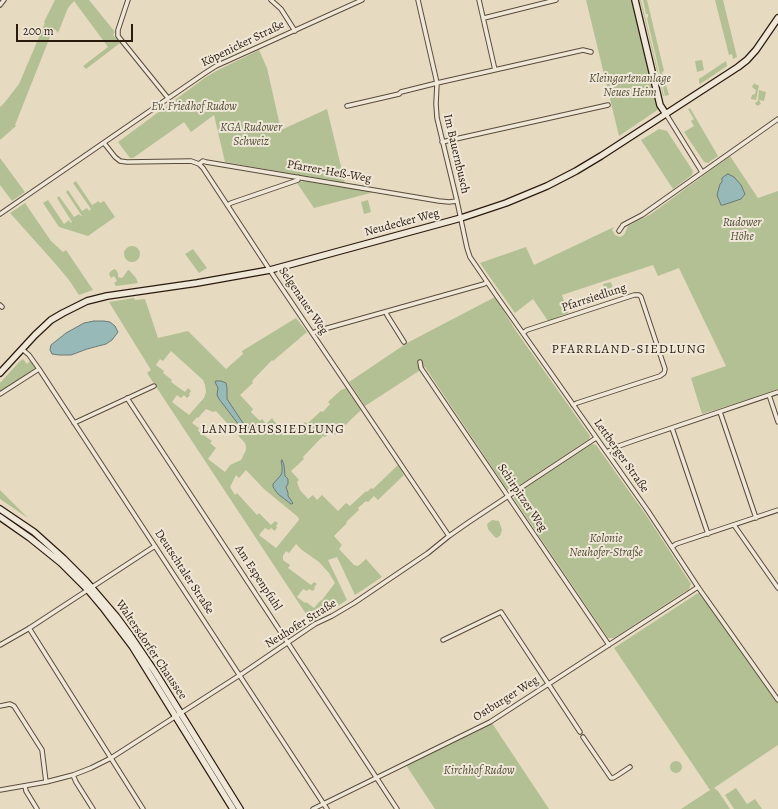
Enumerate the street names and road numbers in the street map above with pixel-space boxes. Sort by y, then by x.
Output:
street label: Köpenicker Straße [199,18,287,70]
street label: Im Bauernbusch [440,113,472,195]
street label: Pfarrer-Heß-Weg [286,157,372,187]
street label: Neudecker Weg [363,206,441,240]
street label: Selgenauer Weg [275,264,331,338]
street label: Pfarrsiedlung [560,281,628,315]
street label: Lettberger Straße [590,416,652,496]
street label: Schirpitzer Weg [494,461,550,535]
street label: Deutschtaler Straße [151,527,217,617]
street label: Am Espenpfuhl [231,542,285,614]
street label: Neuhofer Straße [263,596,339,652]
street label: Waltersdorfer Chaussee [112,597,190,703]
street label: Ostburger Weg [471,673,541,725]

